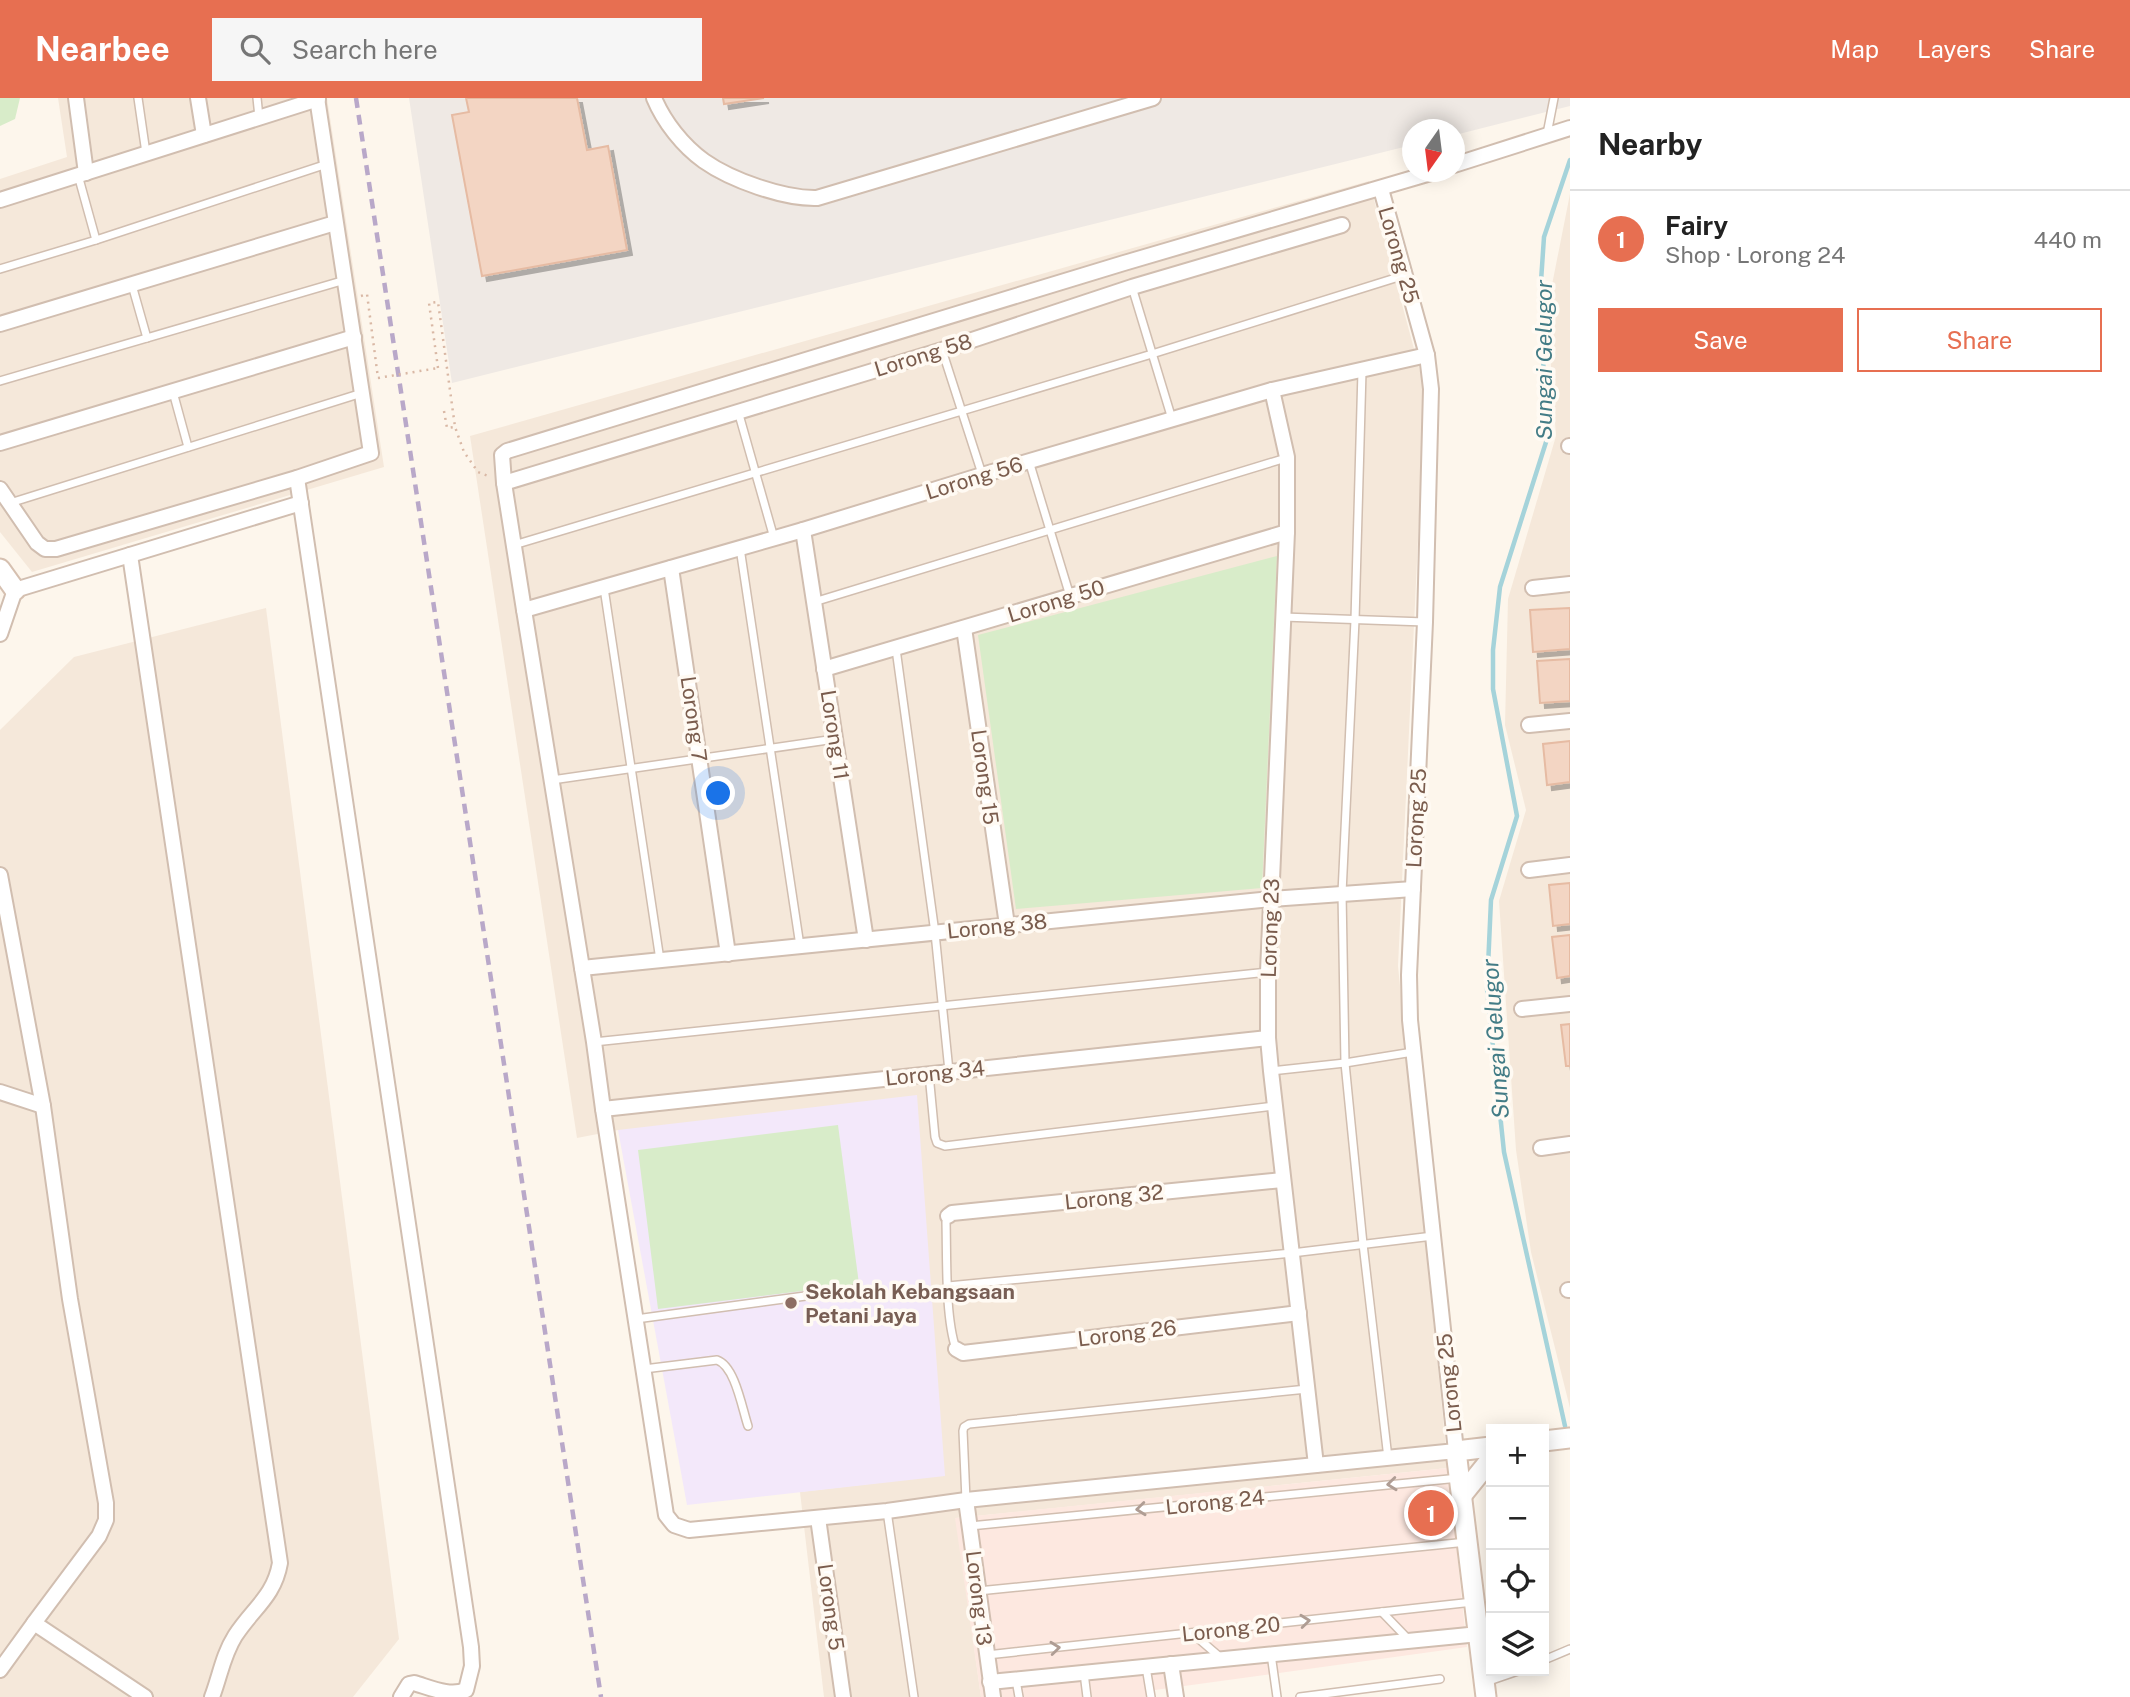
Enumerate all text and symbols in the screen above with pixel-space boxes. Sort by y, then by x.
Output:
search box [212,18,702,81]
text: Nearbee [35,30,170,68]
icon: search [236,30,274,68]
text: Search here [292,34,438,65]
text: Map [1830,35,1879,63]
text: Layers [1917,35,1991,63]
text: Share [2029,35,2095,63]
north arrow [1402,119,1465,182]
text: Nearby [1598,126,1702,162]
street label: Lorong 25 [1373,204,1425,306]
text: Fairy [1665,210,1728,241]
text: 1 [1616,226,1626,253]
text: 440 m [2034,226,2102,253]
text: Shop · Lorong 24 [1665,241,1846,268]
water label: Sungai Gelugor [1530,280,1557,440]
button: Save [1598,308,1843,372]
button: Share [1857,308,2102,372]
street label: Lorong 58 [871,328,975,382]
street label: Lorong 56 [922,451,1026,505]
street label: Lorong 50 [1004,574,1108,628]
street label: Lorong 7 [676,674,712,764]
street label: Lorong 11 [816,688,854,782]
street label: Lorong 15 [966,728,1004,826]
street label: Lorong 25 [1401,768,1431,868]
your location [701,776,735,810]
street label: Lorong 23 [1256,878,1284,978]
street label: Lorong 38 [946,908,1048,944]
water label: Sungai Gelugor [1476,958,1514,1120]
street label: Lorong 34 [884,1055,986,1091]
street label: Lorong 32 [1063,1179,1165,1215]
place label: Sekolah Kebangsaan Petani Jaya [805,1279,1015,1328]
marker: Sekolah Kebangsaan Petani Jaya [783,1295,799,1311]
street label: Lorong 26 [1076,1315,1178,1351]
street label: Lorong 25 [1431,1332,1467,1434]
map controls [1486,1424,1549,1676]
button: + [1486,1424,1549,1487]
one-way arrow [1386,1477,1398,1492]
street label: Lorong 24 [1164,1484,1266,1520]
pin: 1 [1408,1487,1454,1539]
button: − [1486,1487,1549,1550]
one-way arrow [1135,1502,1147,1517]
street label: Lorong 13 [961,1549,997,1647]
button: locate [1486,1550,1549,1613]
street label: Lorong 5 [813,1562,849,1652]
street label: Lorong 20 [1180,1611,1282,1647]
one-way arrow [1299,1613,1311,1628]
button: layers [1486,1613,1549,1676]
one-way arrow [1049,1641,1060,1656]

